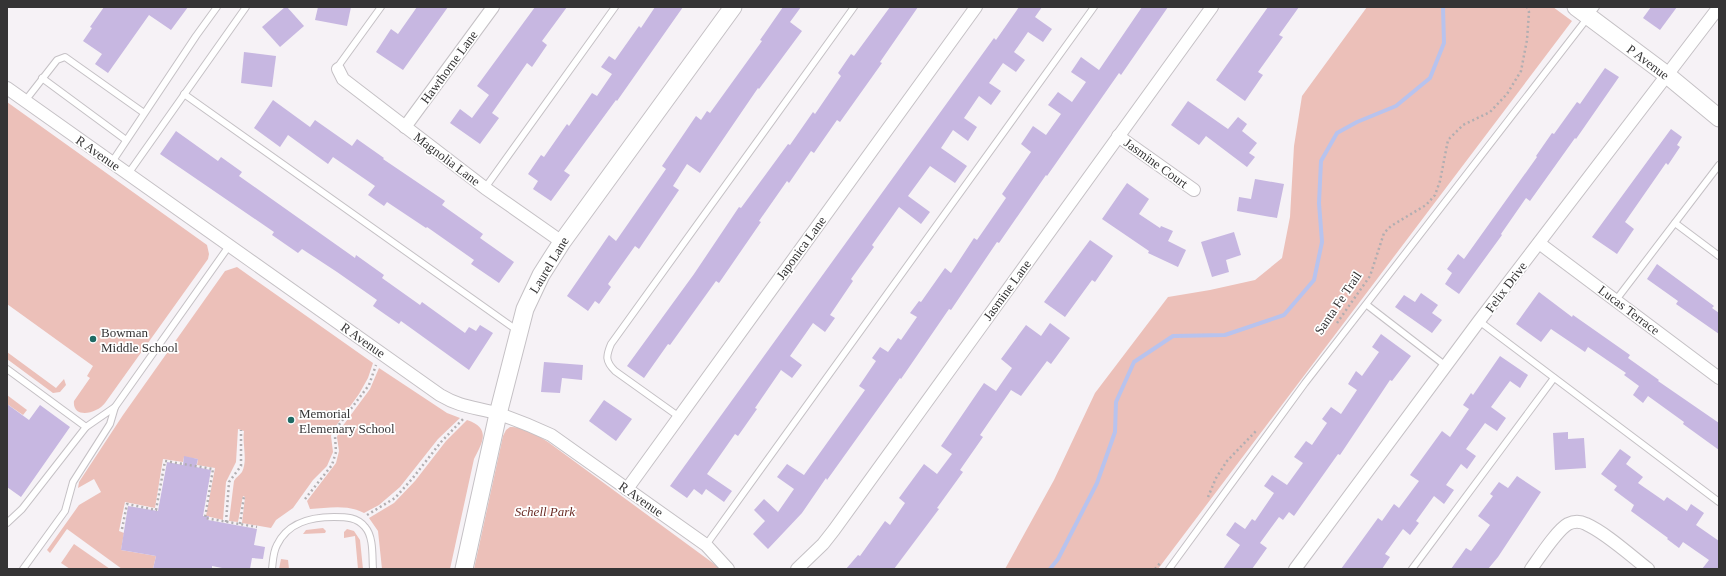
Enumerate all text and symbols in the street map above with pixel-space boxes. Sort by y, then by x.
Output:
street label: Hawthorne Lane [417,27,481,107]
street label: P Avenue [1624,41,1672,83]
street label: Magnolia Lane [411,129,483,189]
street label: R Avenue [73,132,123,174]
street label: Jasmine Court [1121,135,1191,191]
street label: Japonica Lane [773,213,829,283]
street label: Laurel Lane [526,234,572,296]
street label: Jasmine Lane [980,257,1034,323]
street label: Felix Drive [1482,259,1530,315]
street label: Santa Fe Trail [1311,268,1365,337]
street label: Lucas Terrace [1595,282,1663,338]
street label: R Avenue [338,319,388,361]
place label: Bowman Middle School [101,325,178,355]
marker: Bowman Middle School [88,334,98,344]
place label: Memorial Elemenary School [299,406,395,436]
marker: Memorial Elemenary School [286,415,296,425]
street label: R Avenue [616,478,666,520]
park label: Schell Park [515,504,575,519]

